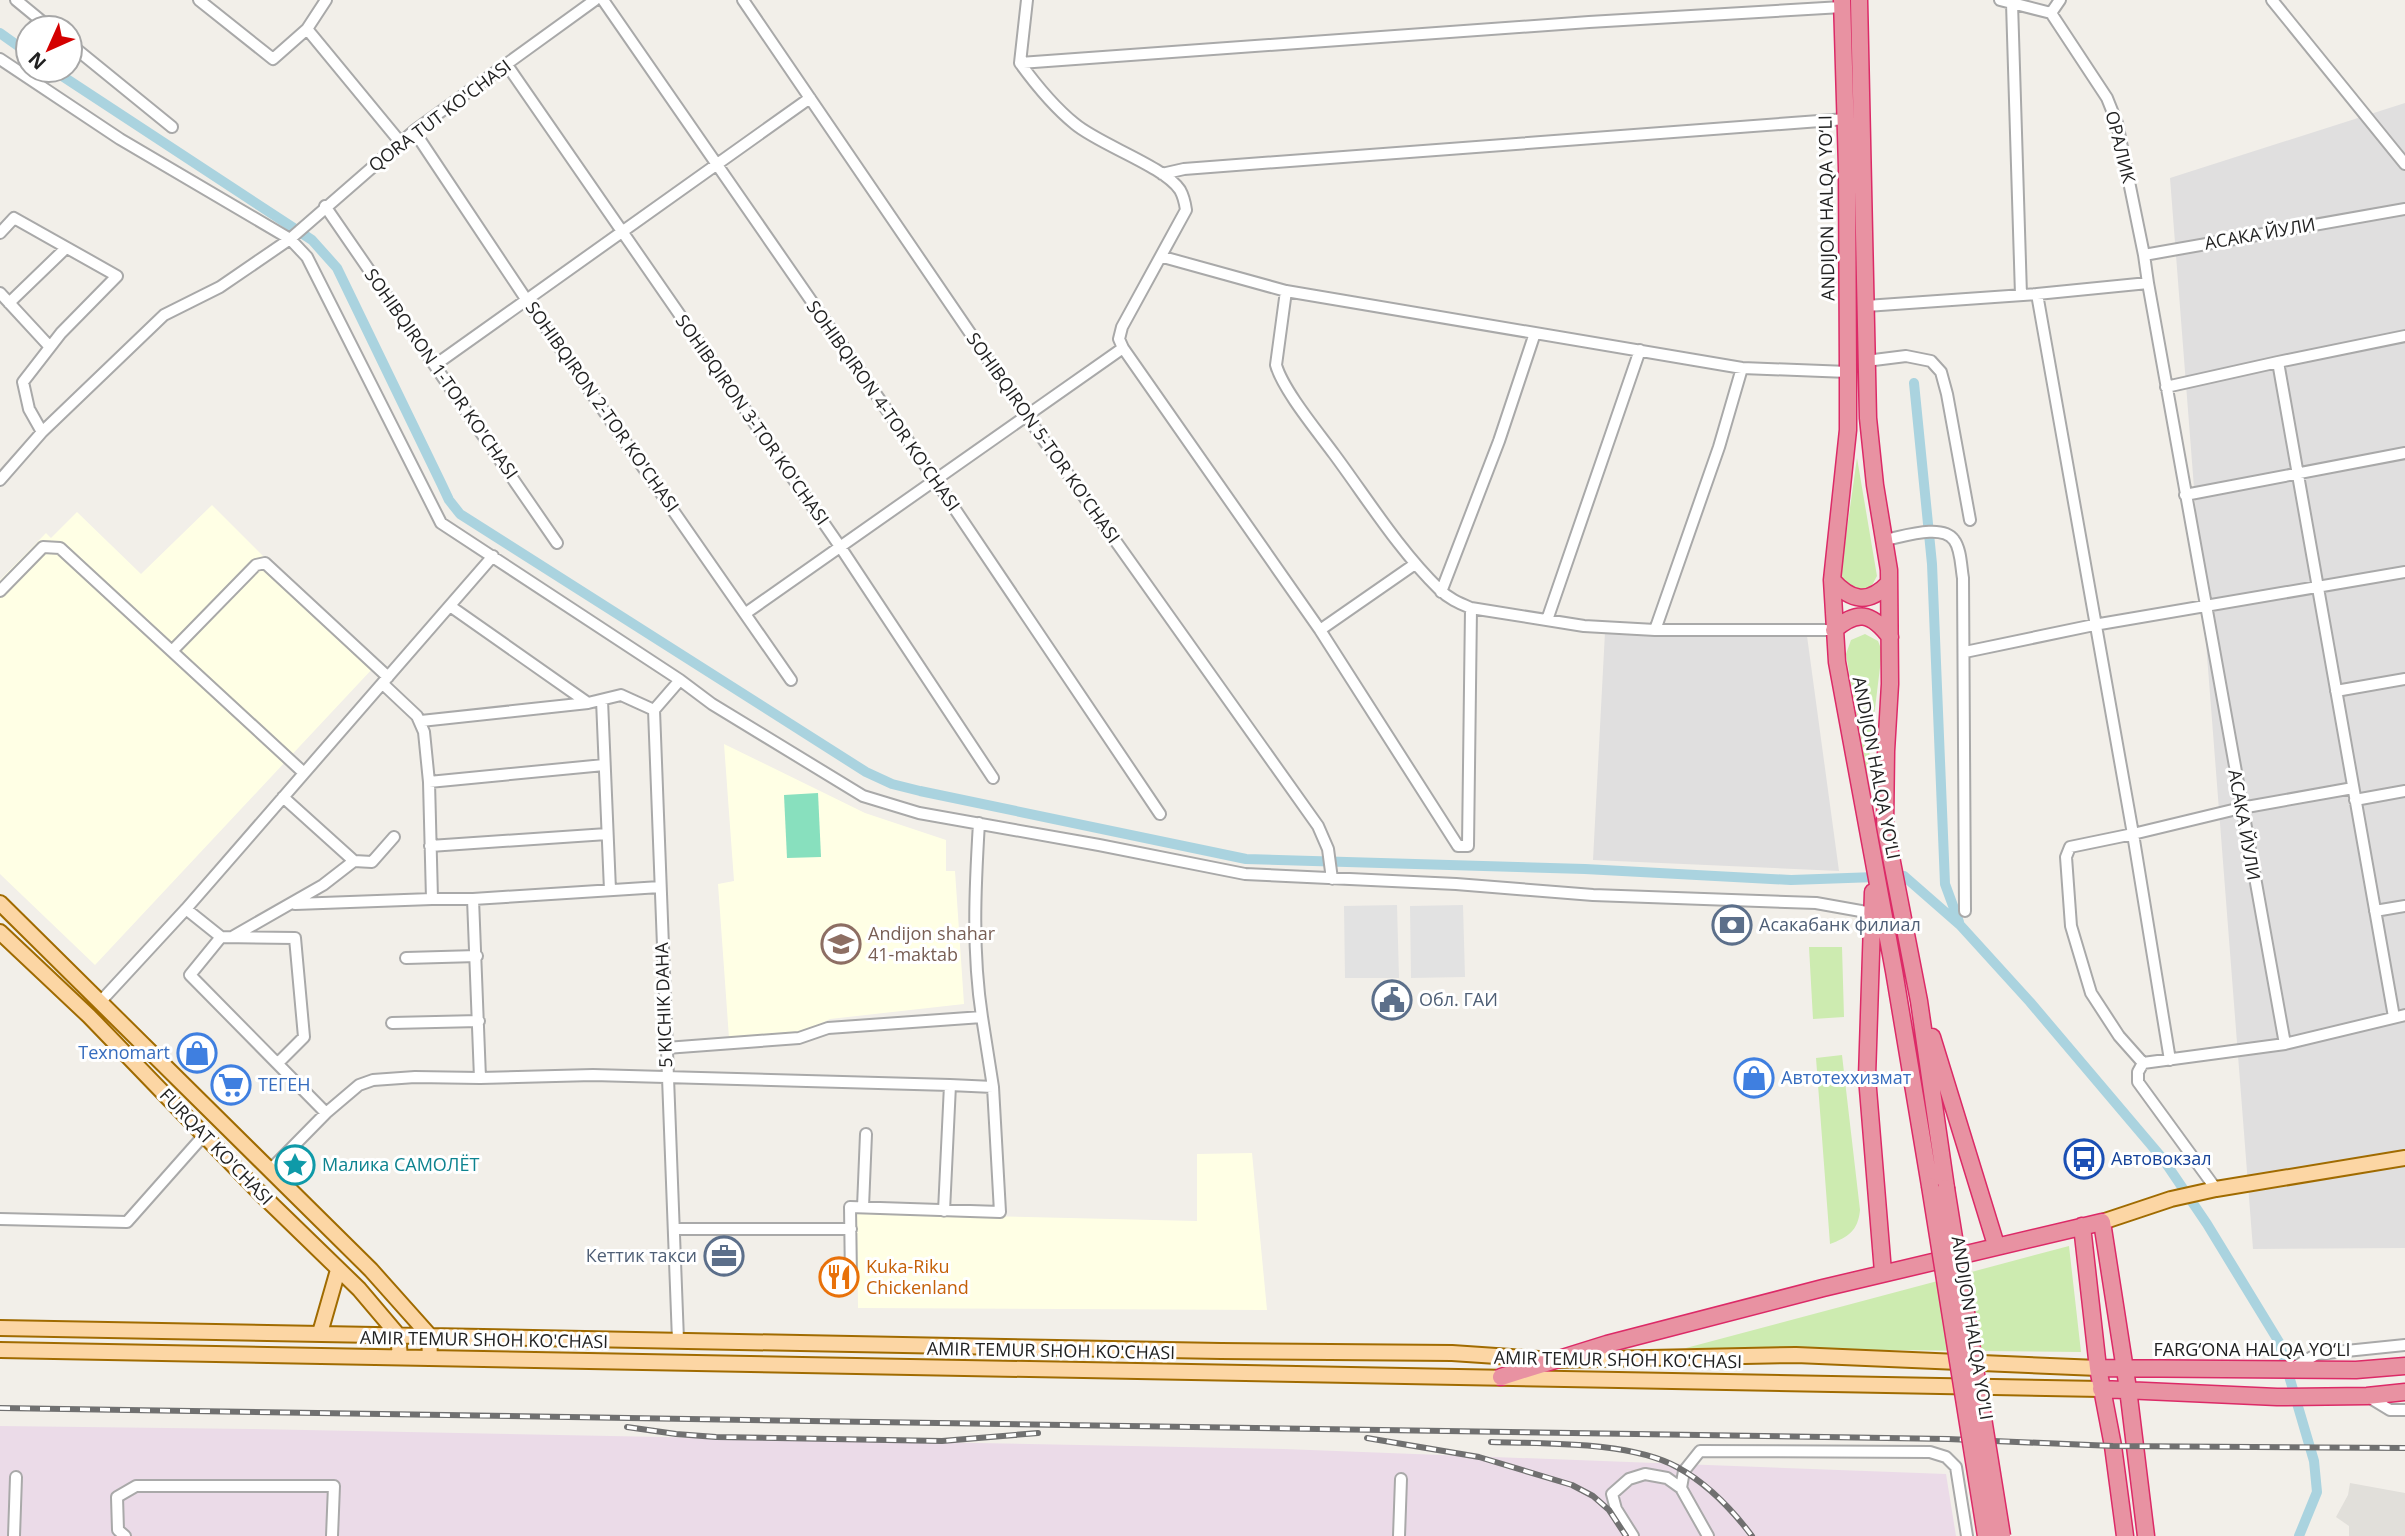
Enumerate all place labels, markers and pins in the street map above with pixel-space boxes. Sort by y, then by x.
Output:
bank icon: Асакабанк филиал [1711,904,1753,946]
place label: Асакабанк филиал [1759,912,1921,936]
place label: Andijon shahar 41-maktab [868,921,996,966]
school or university icon: Andijon shahar 41-maktab [820,923,862,965]
public building icon: Обл. ГАИ [1371,979,1413,1021]
place label: Обл. ГАИ [1419,987,1498,1011]
shop icon: Texnomart [176,1032,218,1074]
place label: Texnomart [78,1040,170,1064]
shop icon: Автотеххизмат [1733,1057,1775,1099]
supermarket icon: ТЕГЕН [210,1064,252,1106]
place label: Автотеххизмат [1781,1065,1912,1089]
place label: ТЕГЕН [258,1072,311,1096]
bus stop icon: Автовокзал [2063,1138,2105,1180]
place icon: Малика САМОЛЁТ [274,1144,316,1186]
place label: Автовокзал [2111,1146,2212,1170]
place label: Малика САМОЛЁТ [322,1152,479,1176]
office icon: Кеттик такси [703,1235,745,1277]
place label: Кеттик такси [586,1243,697,1267]
place label: Kuka-Riku Chickenland [866,1254,969,1299]
restaurant icon: Kuka-Riku Chickenland [818,1256,860,1298]

